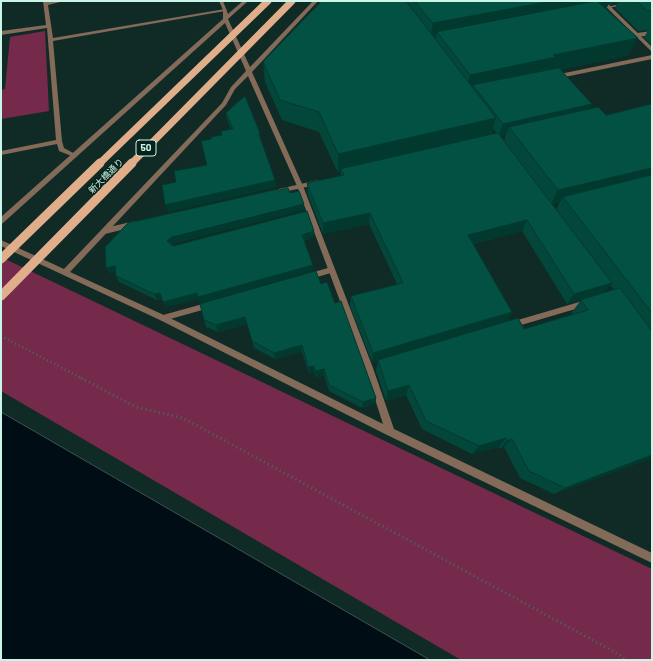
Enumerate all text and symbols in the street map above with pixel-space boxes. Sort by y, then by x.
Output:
road number: 50 [136,140,156,156]
street label: 新大橋通り [86,156,126,196]

